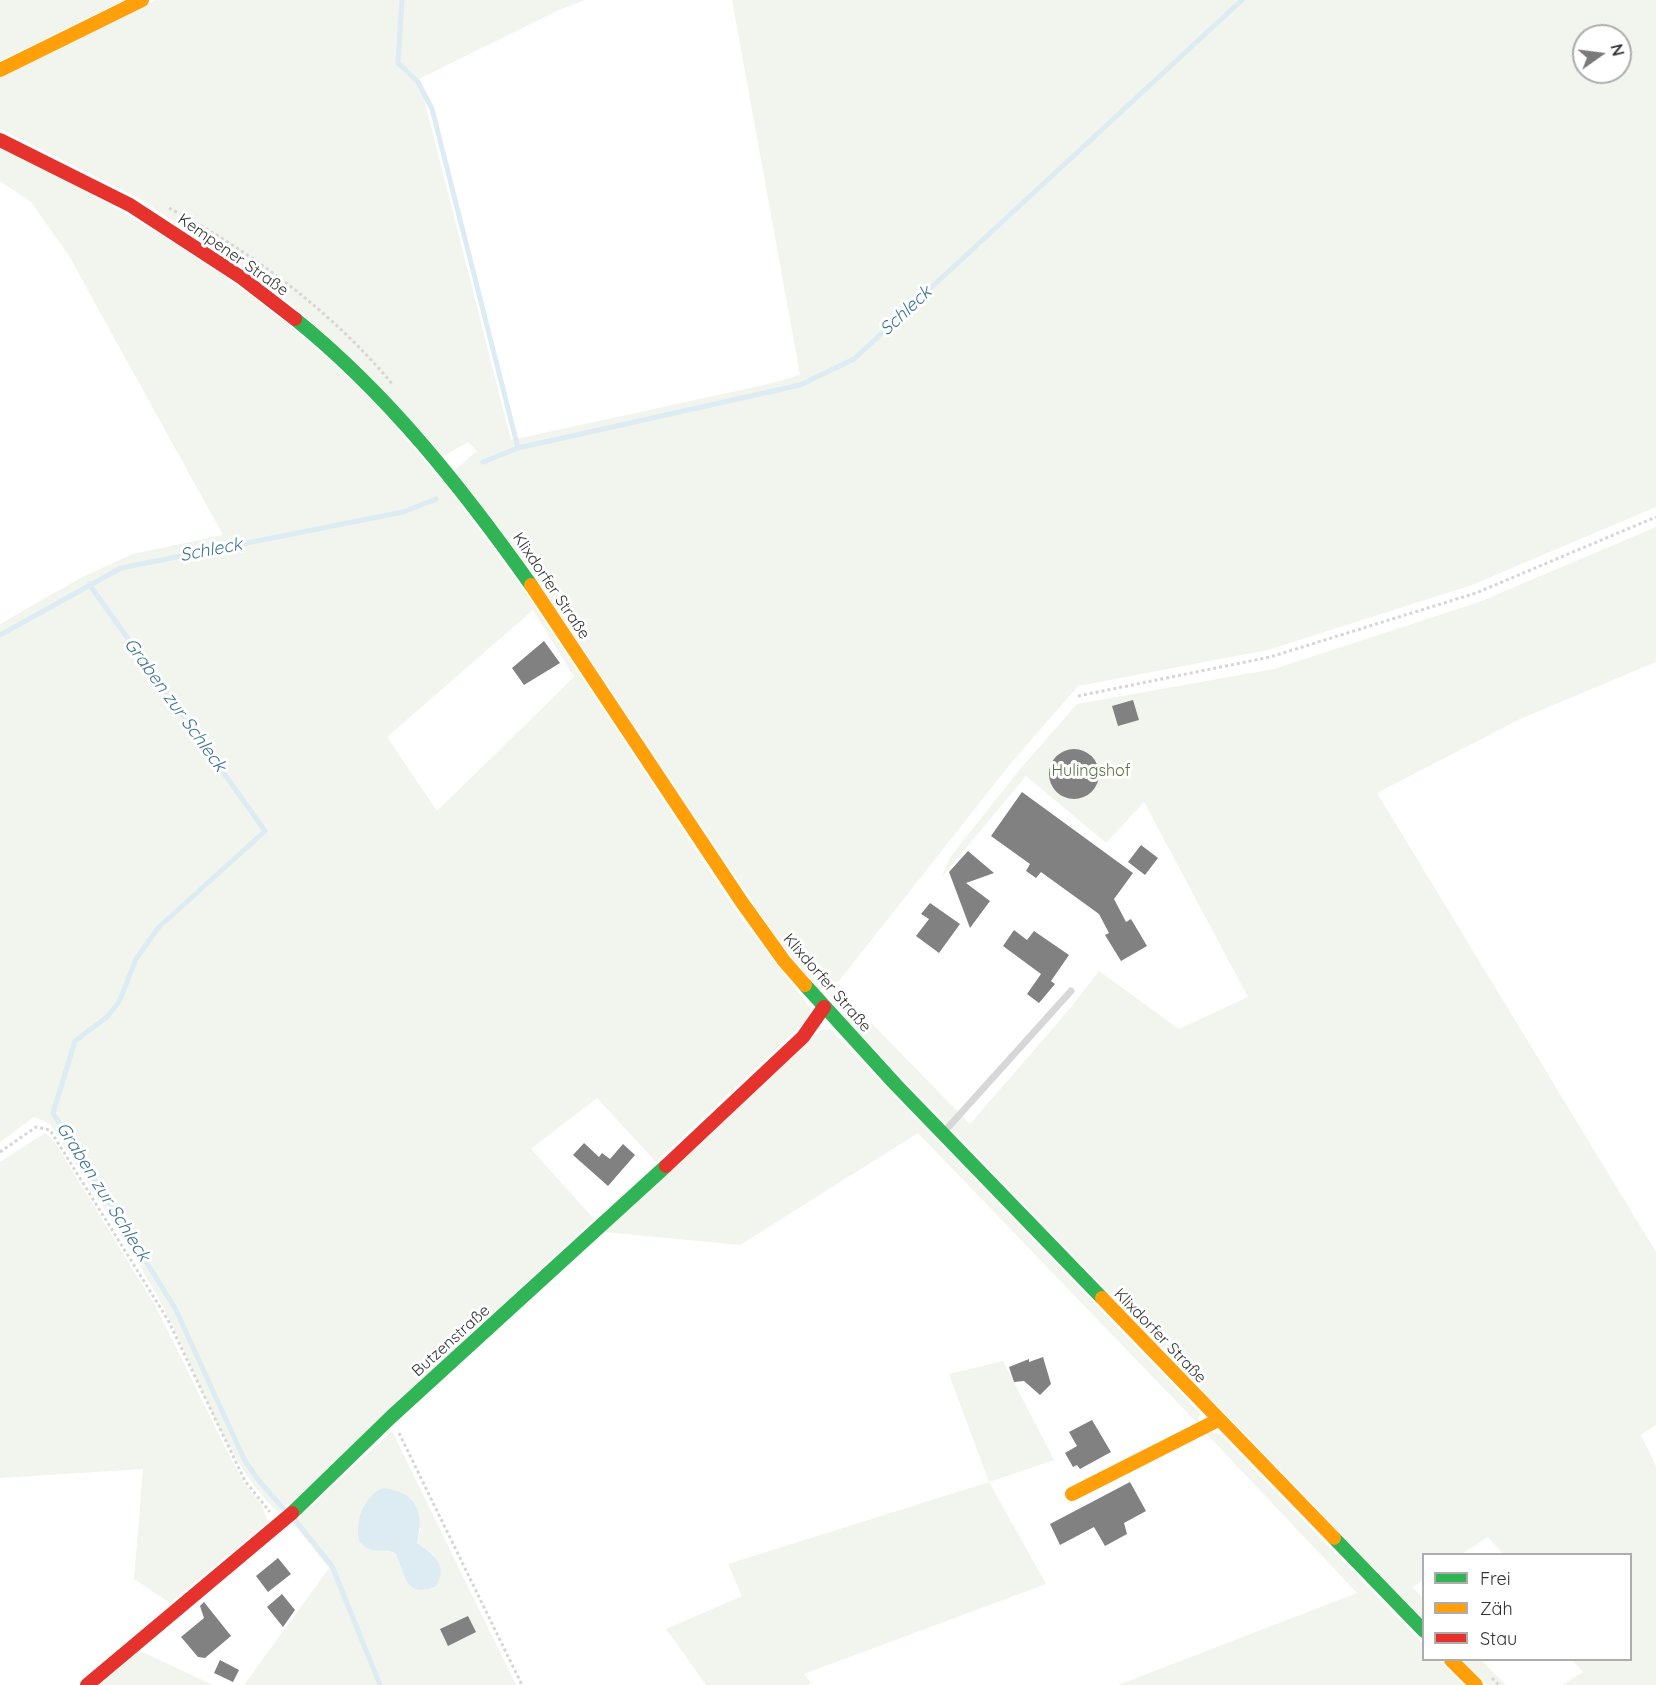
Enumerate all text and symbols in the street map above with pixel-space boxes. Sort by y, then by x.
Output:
north arrow [1572,24,1632,84]
text: N [1606,42,1629,58]
street label: Kempener Straße [174,210,292,300]
water label: Schleck [876,282,936,340]
street label: Klixdorfer Straße [508,529,594,643]
water label: Schleck [178,533,244,567]
water label: Graben zur Schleck [119,634,231,776]
park label: Hulingshof [1052,761,1130,781]
street label: Klixdorfer Straße [779,930,875,1036]
water label: Graben zur Schleck [51,1118,155,1266]
street label: Klixdorfer Straße [1110,1285,1210,1387]
street label: Butzenstraße [408,1301,494,1381]
legend [1422,1553,1632,1661]
text: Frei [1480,1567,1511,1590]
text: Zäh [1480,1597,1513,1620]
text: Stau [1480,1627,1517,1650]

